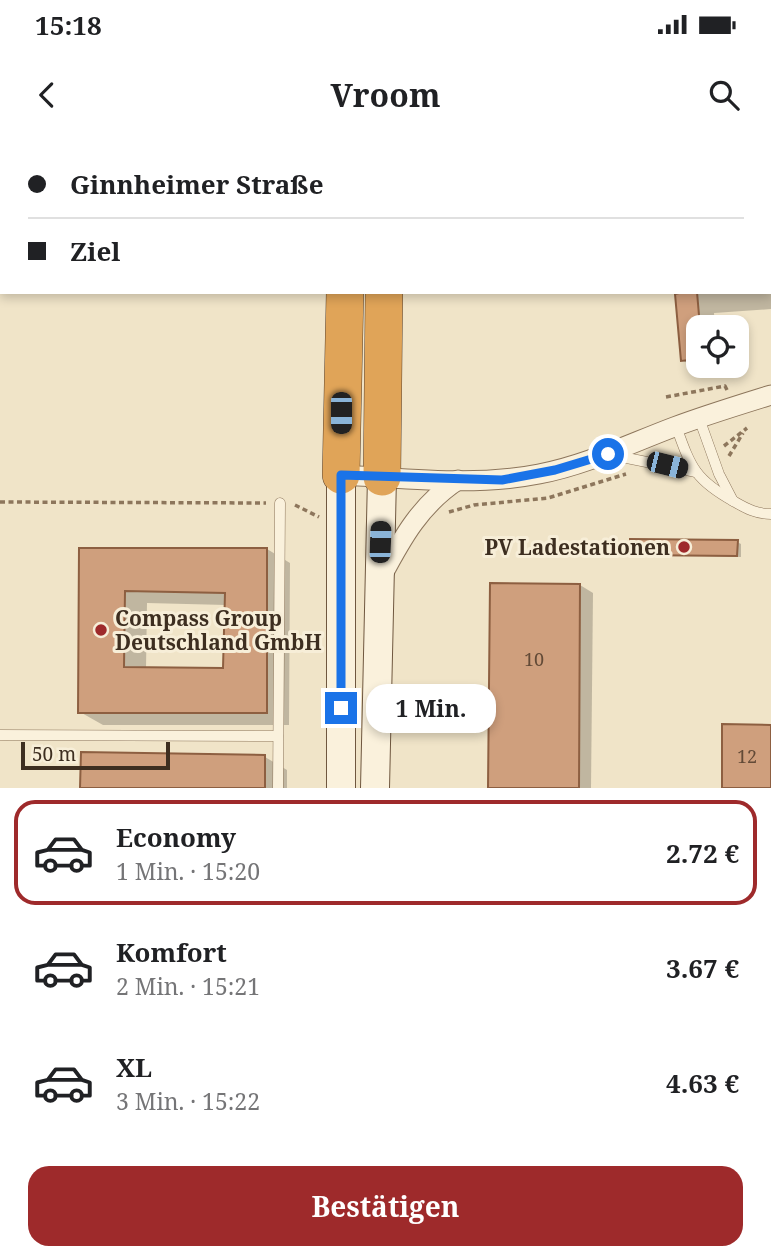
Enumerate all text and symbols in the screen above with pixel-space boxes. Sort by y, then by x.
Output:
text: 15:18 [35,7,102,43]
text: Vroom [331,73,440,116]
icon: back [28,76,66,114]
icon: search [705,76,743,114]
text: Ginnheimer Straße [70,166,324,202]
text: Ziel [70,233,121,269]
map controls [686,315,749,378]
button: locate [686,315,749,378]
car [331,392,352,434]
route start [592,438,624,470]
car [645,450,690,480]
car [369,521,392,563]
place label: PV Ladestationen [484,533,670,561]
marker: PV Ladestationen [676,539,692,555]
place label: Compass Group Deutschland GmbH [115,604,322,656]
marker: Compass Group Deutschland GmbH [93,622,109,638]
house number: 10 [524,647,544,671]
callout: 1 Min. [366,684,495,732]
route end [325,692,357,724]
text: 1 Min. [395,692,467,724]
scale bar [21,738,170,770]
text: 50 m [32,741,76,767]
house number: 12 [737,744,757,768]
text: Economy [116,819,236,855]
icon: car [32,821,95,884]
text: 2.72 € [666,835,739,871]
text: 1 Min. · 15:20 [116,855,260,887]
text: Komfort [116,934,227,970]
icon: car [32,936,95,999]
text: 3.67 € [666,950,739,986]
text: 2 Min. · 15:21 [116,970,260,1002]
text: XL [116,1049,152,1085]
icon: car [32,1051,95,1114]
text: 4.63 € [666,1065,739,1101]
text: 3 Min. · 15:22 [116,1085,260,1117]
button: Bestätigen [28,1166,743,1246]

